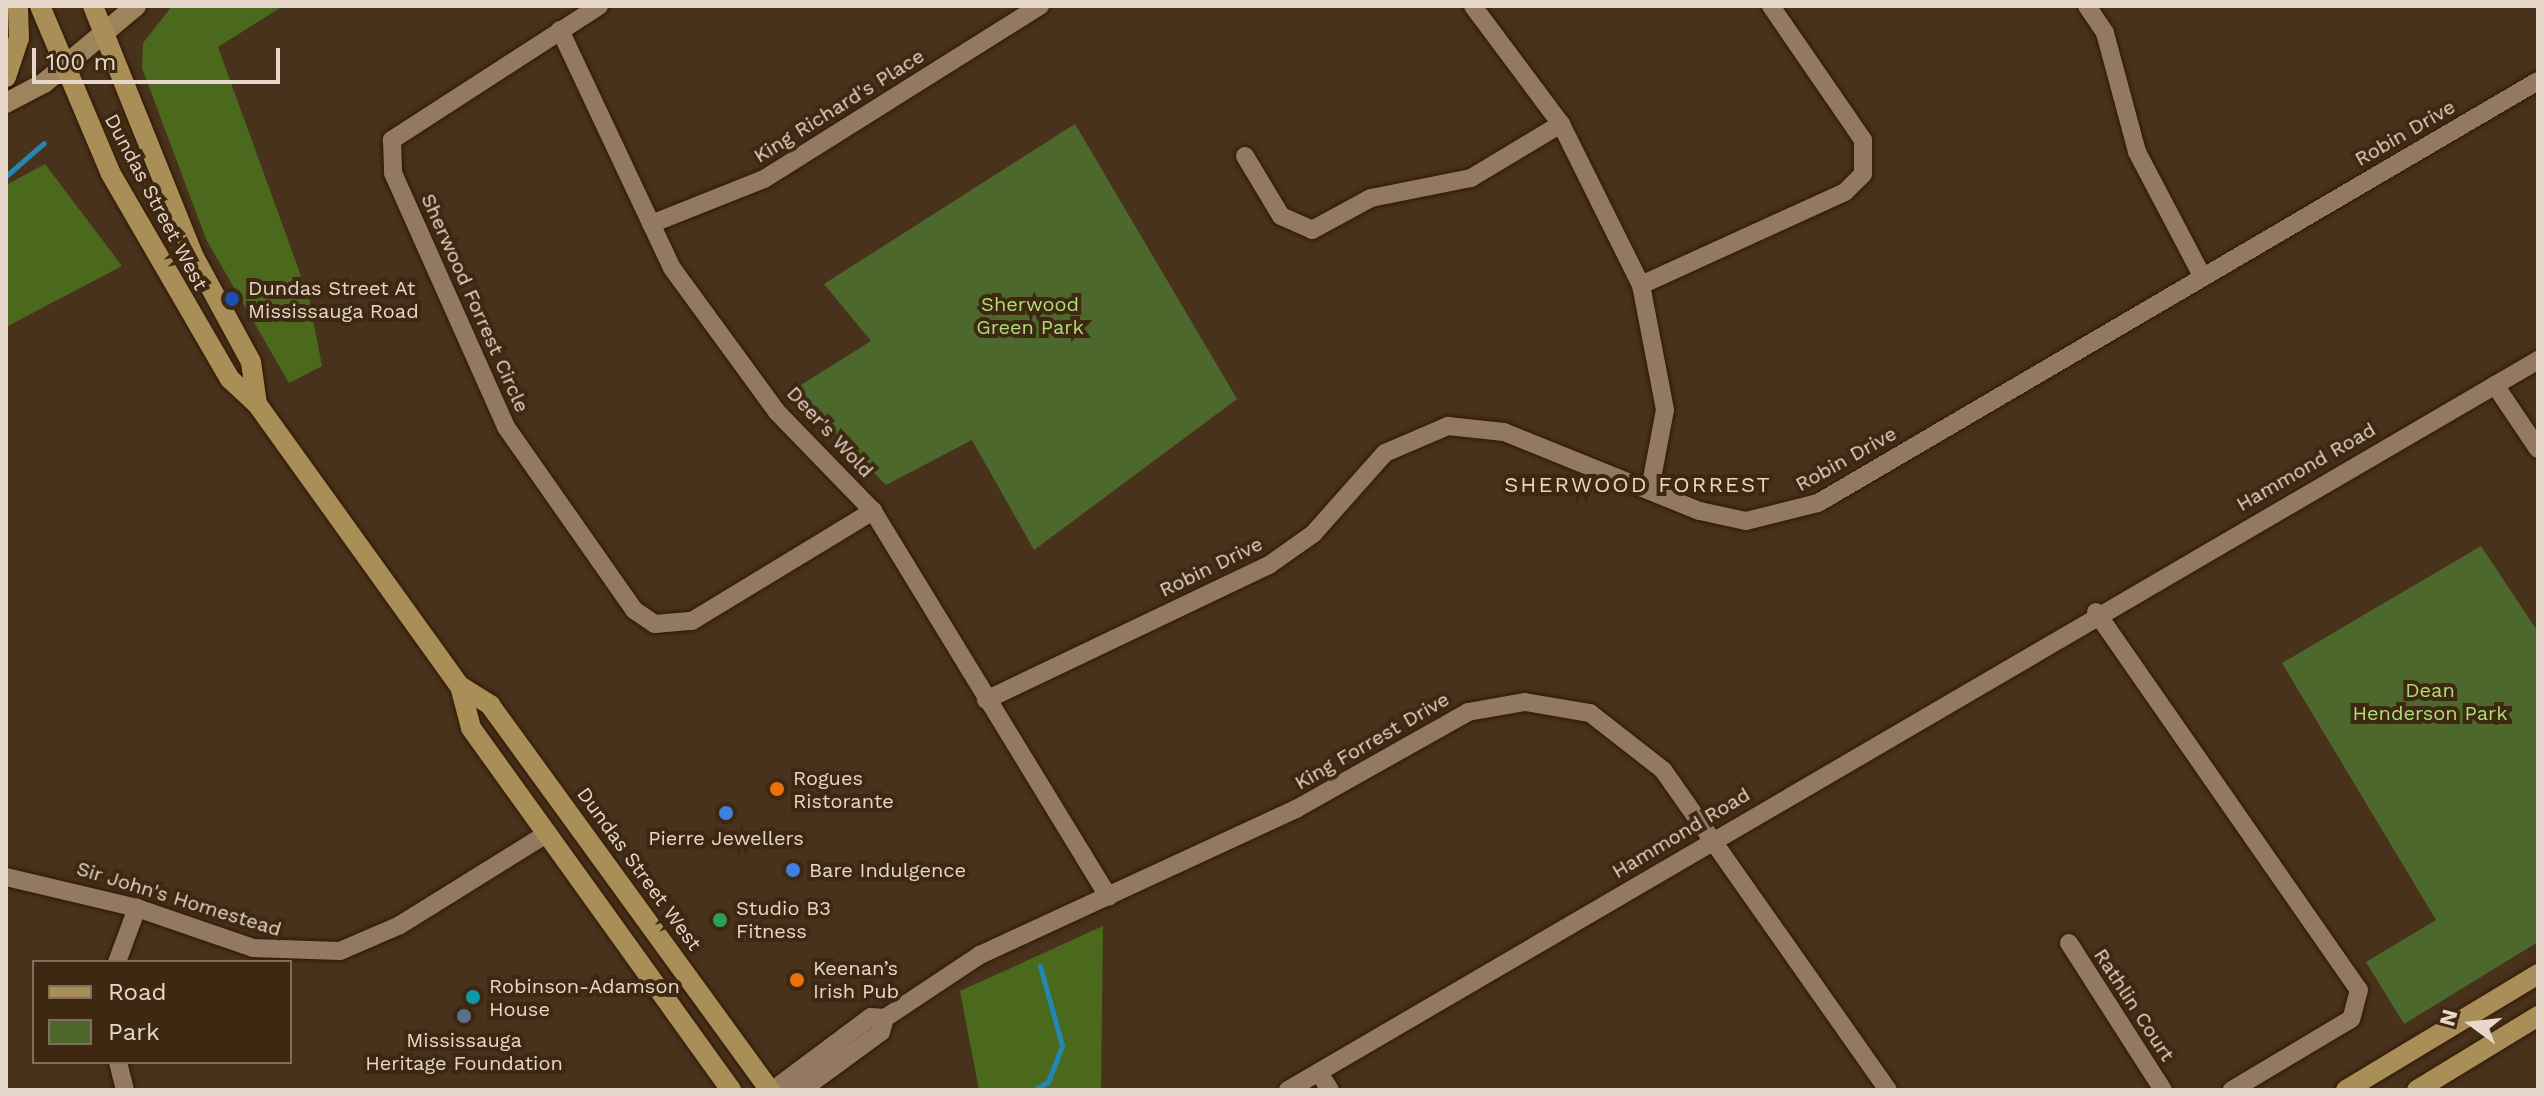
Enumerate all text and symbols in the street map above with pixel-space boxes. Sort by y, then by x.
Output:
scale bar [36,32,284,82]
street label: King Richard's Place [749,44,929,168]
text: 100 m [46,48,116,76]
street label: Robin Drive [2351,95,2459,171]
street label: Dundas Street West [99,110,213,294]
street label: Sherwood Forrest Circle [416,190,534,416]
place label: Dundas Street At Mississauga Road [248,276,419,323]
marker: Dundas Street At Mississauga Road [223,290,241,308]
park label: Sherwood Green Park [976,292,1084,339]
street label: Deer's Wold [781,381,879,483]
street label: Hammond Road [2232,417,2380,517]
street label: Robin Drive [1791,421,1901,497]
district label: SHERWOOD FORREST [1504,472,1772,498]
street label: Robin Drive [1156,532,1266,602]
park label: Dean Henderson Park [2352,678,2508,725]
street label: King Forrest Drive [1290,687,1454,795]
place label: Rogues Ristorante [793,766,894,813]
marker: Rogues Ristorante [768,780,786,798]
street label: Hammond Road [1608,782,1754,884]
street label: Dundas Street West [572,783,706,955]
marker: Pierre Jewellers [717,804,735,822]
place label: Pierre Jewellers [648,826,804,850]
street label: Sir John's Homestead [73,856,285,942]
place label: Bare Indulgence [809,858,966,882]
marker: Bare Indulgence [784,861,802,879]
place label: Studio B3 Fitness [736,896,831,943]
marker: Studio B3 Fitness [711,911,729,929]
street label: Rathlin Court [2089,944,2179,1066]
place label: Keenan’s Irish Pub [813,956,899,1003]
legend [32,960,292,1064]
marker: Keenan’s Irish Pub [788,971,806,989]
place label: Robinson-Adamson House [489,974,680,1021]
text: Road [108,978,167,1006]
north arrow [2432,984,2512,1064]
marker: Robinson-Adamson House [464,988,482,1006]
marker: Mississauga Heritage Foundation [455,1007,473,1025]
text: N [2434,1007,2463,1029]
text: Park [108,1018,160,1046]
place label: Mississauga Heritage Foundation [365,1028,563,1075]

